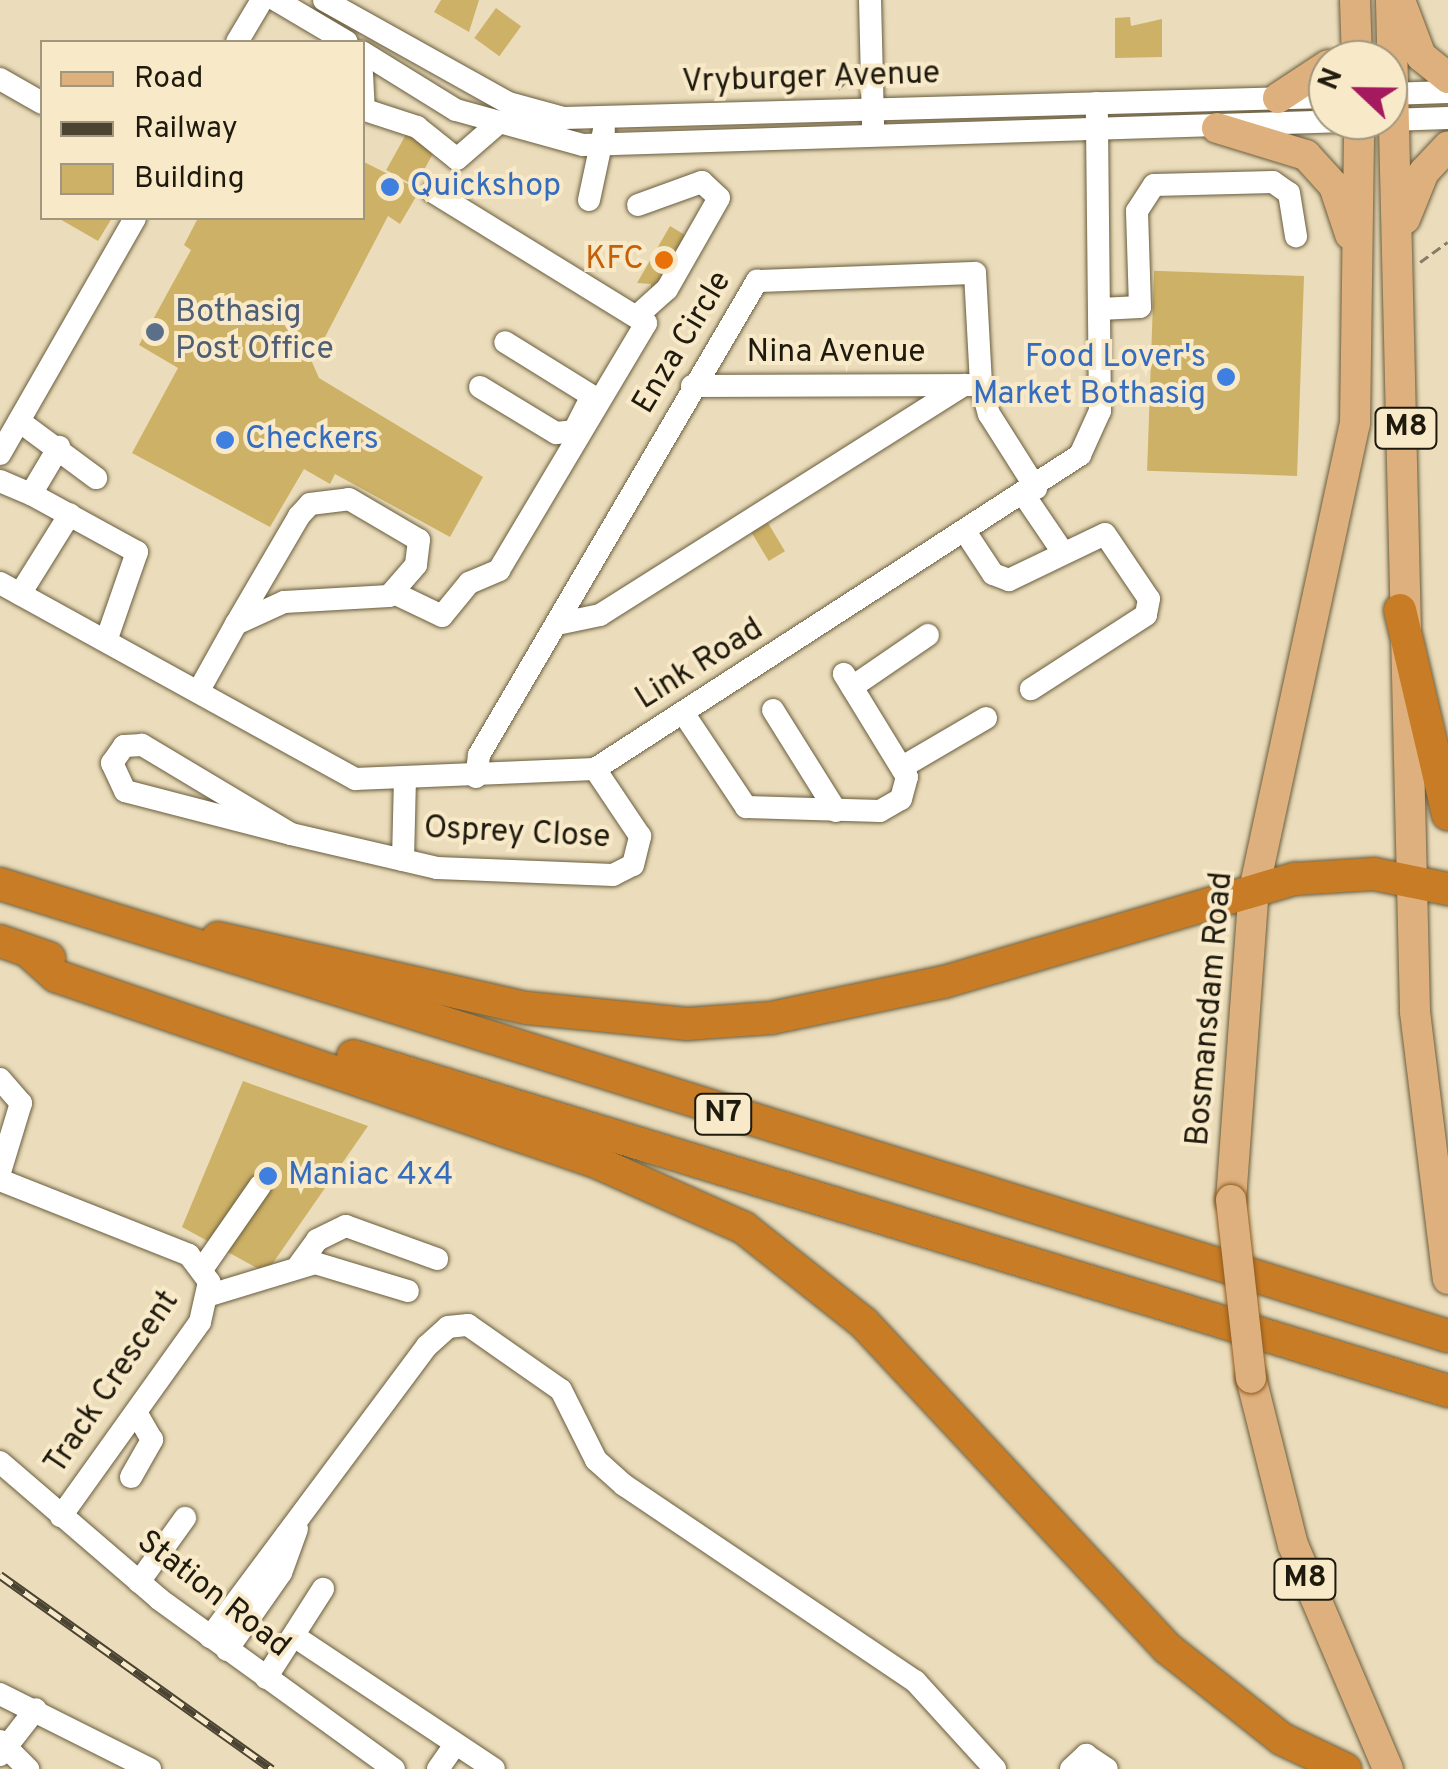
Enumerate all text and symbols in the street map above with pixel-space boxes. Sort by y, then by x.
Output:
legend [40,40,365,220]
north arrow [1308,40,1408,140]
street label: Vryburger Avenue [681,55,941,103]
text: Road [134,61,203,98]
text: N [1312,63,1352,96]
text: Railway [134,111,238,148]
text: Building [134,161,245,198]
place label: Quickshop [410,168,561,206]
marker: Quickshop [379,176,401,198]
place label: KFC [585,241,644,279]
marker: KFC [653,249,675,271]
street label: Enza Circle [625,265,741,421]
place label: Bothasig Post Office [175,295,334,370]
marker: Bothasig Post Office [144,321,166,343]
street label: Nina Avenue [746,334,926,372]
place label: Food Lover's Market Bothasig [973,340,1206,415]
marker: Food Lover's Market Bothasig [1215,366,1237,388]
road number: M8 [1374,403,1438,453]
place label: Checkers [245,421,379,459]
marker: Checkers [214,429,236,451]
street label: Link Road [629,611,771,719]
street label: Osprey Close [423,810,611,858]
street label: Bosmansdam Road [1180,870,1242,1148]
road number: N7 [693,1089,753,1139]
place label: Maniac 4x4 [288,1157,453,1195]
marker: Maniac 4x4 [257,1165,279,1187]
street label: Track Crescent [38,1284,188,1482]
street label: Station Road [129,1523,297,1667]
road number: M8 [1272,1554,1338,1604]

